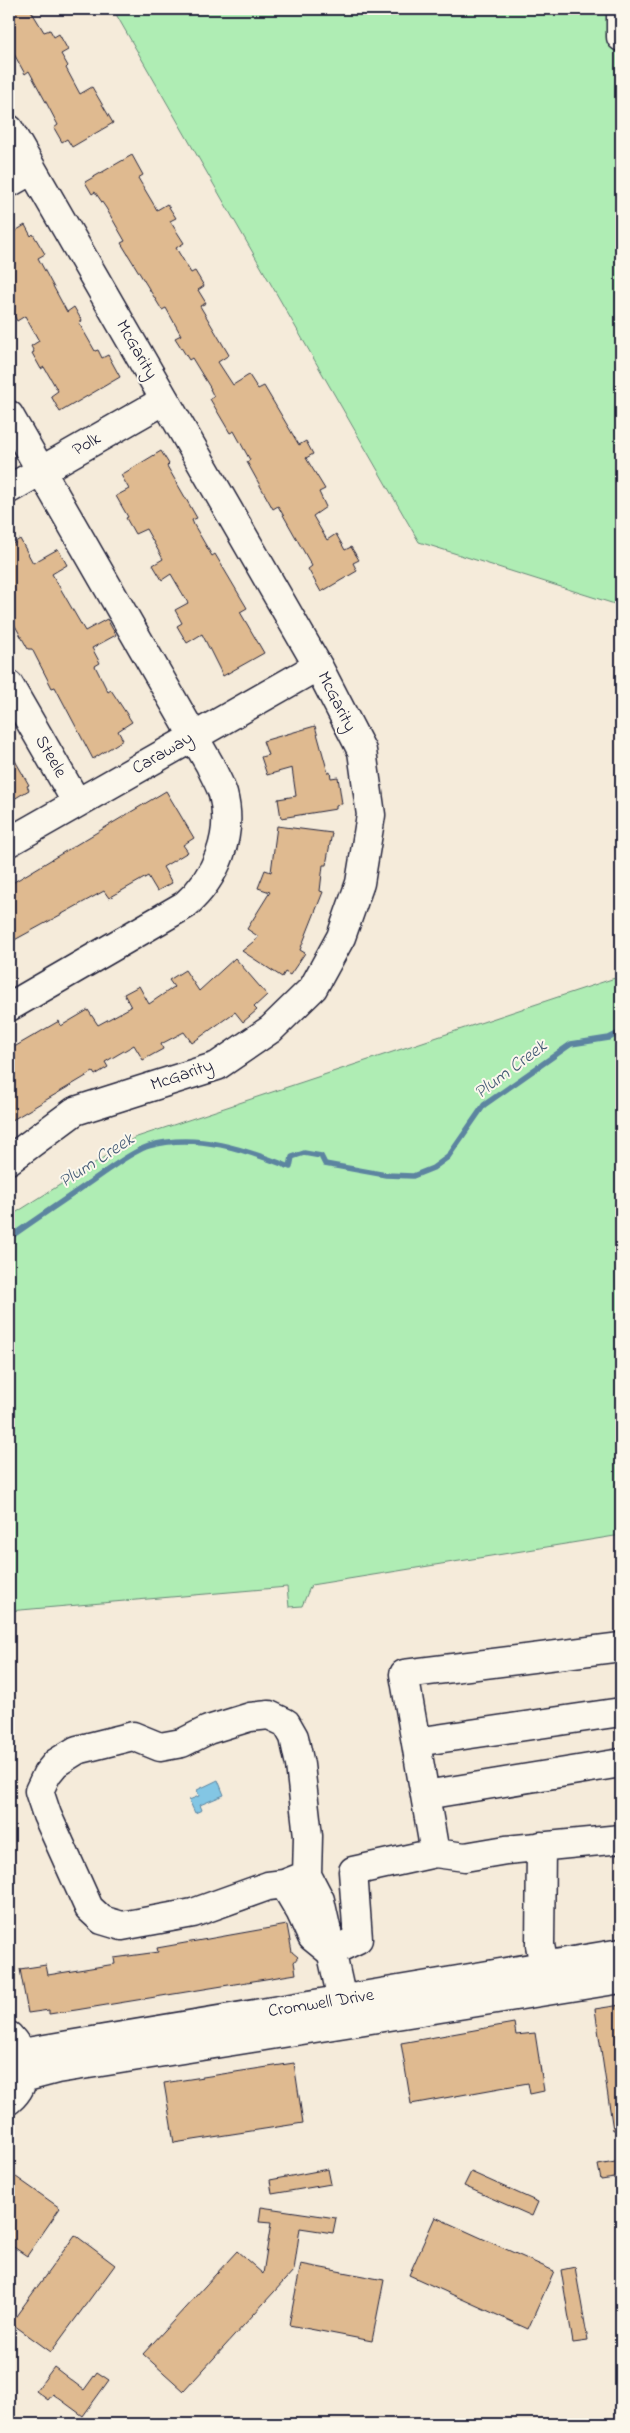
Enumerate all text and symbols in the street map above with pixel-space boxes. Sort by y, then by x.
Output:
street label: McGarity [109,315,163,385]
street label: Polk [68,426,106,464]
street label: McGarity [310,667,362,737]
street label: Caraway [128,726,198,782]
street label: Steele [28,731,73,784]
water label: Plum Creek [469,1033,554,1106]
street label: McGarity [147,1053,217,1099]
water label: Plum Creek [54,1126,141,1195]
street label: Cromwell Drive [266,1983,377,2025]

